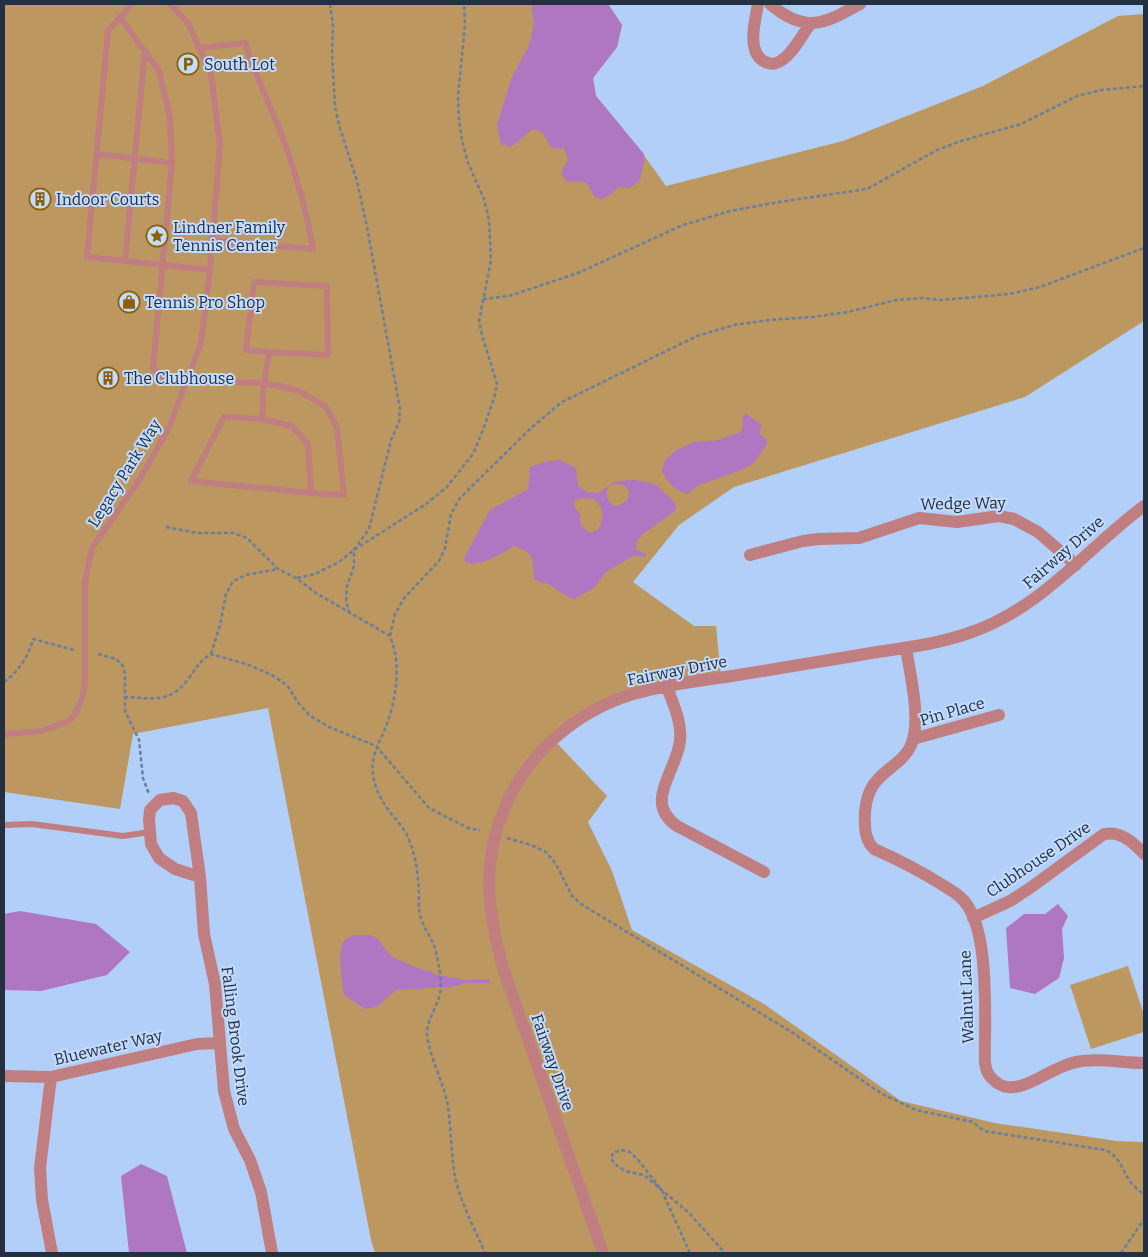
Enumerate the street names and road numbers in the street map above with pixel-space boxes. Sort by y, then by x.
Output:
street label: Legacy Park Way [84,416,165,531]
street label: Wedge Way [920,493,1007,514]
street label: Fairway Drive [1019,512,1108,593]
street label: Fairway Drive [626,652,729,689]
street label: Pin Place [918,693,987,730]
street label: Clubhouse Drive [982,817,1094,901]
street label: Walnut Lane [955,950,978,1044]
street label: Falling Brook Drive [218,965,253,1107]
street label: Fairway Drive [527,1011,578,1113]
street label: Bluewater Way [52,1026,165,1069]

